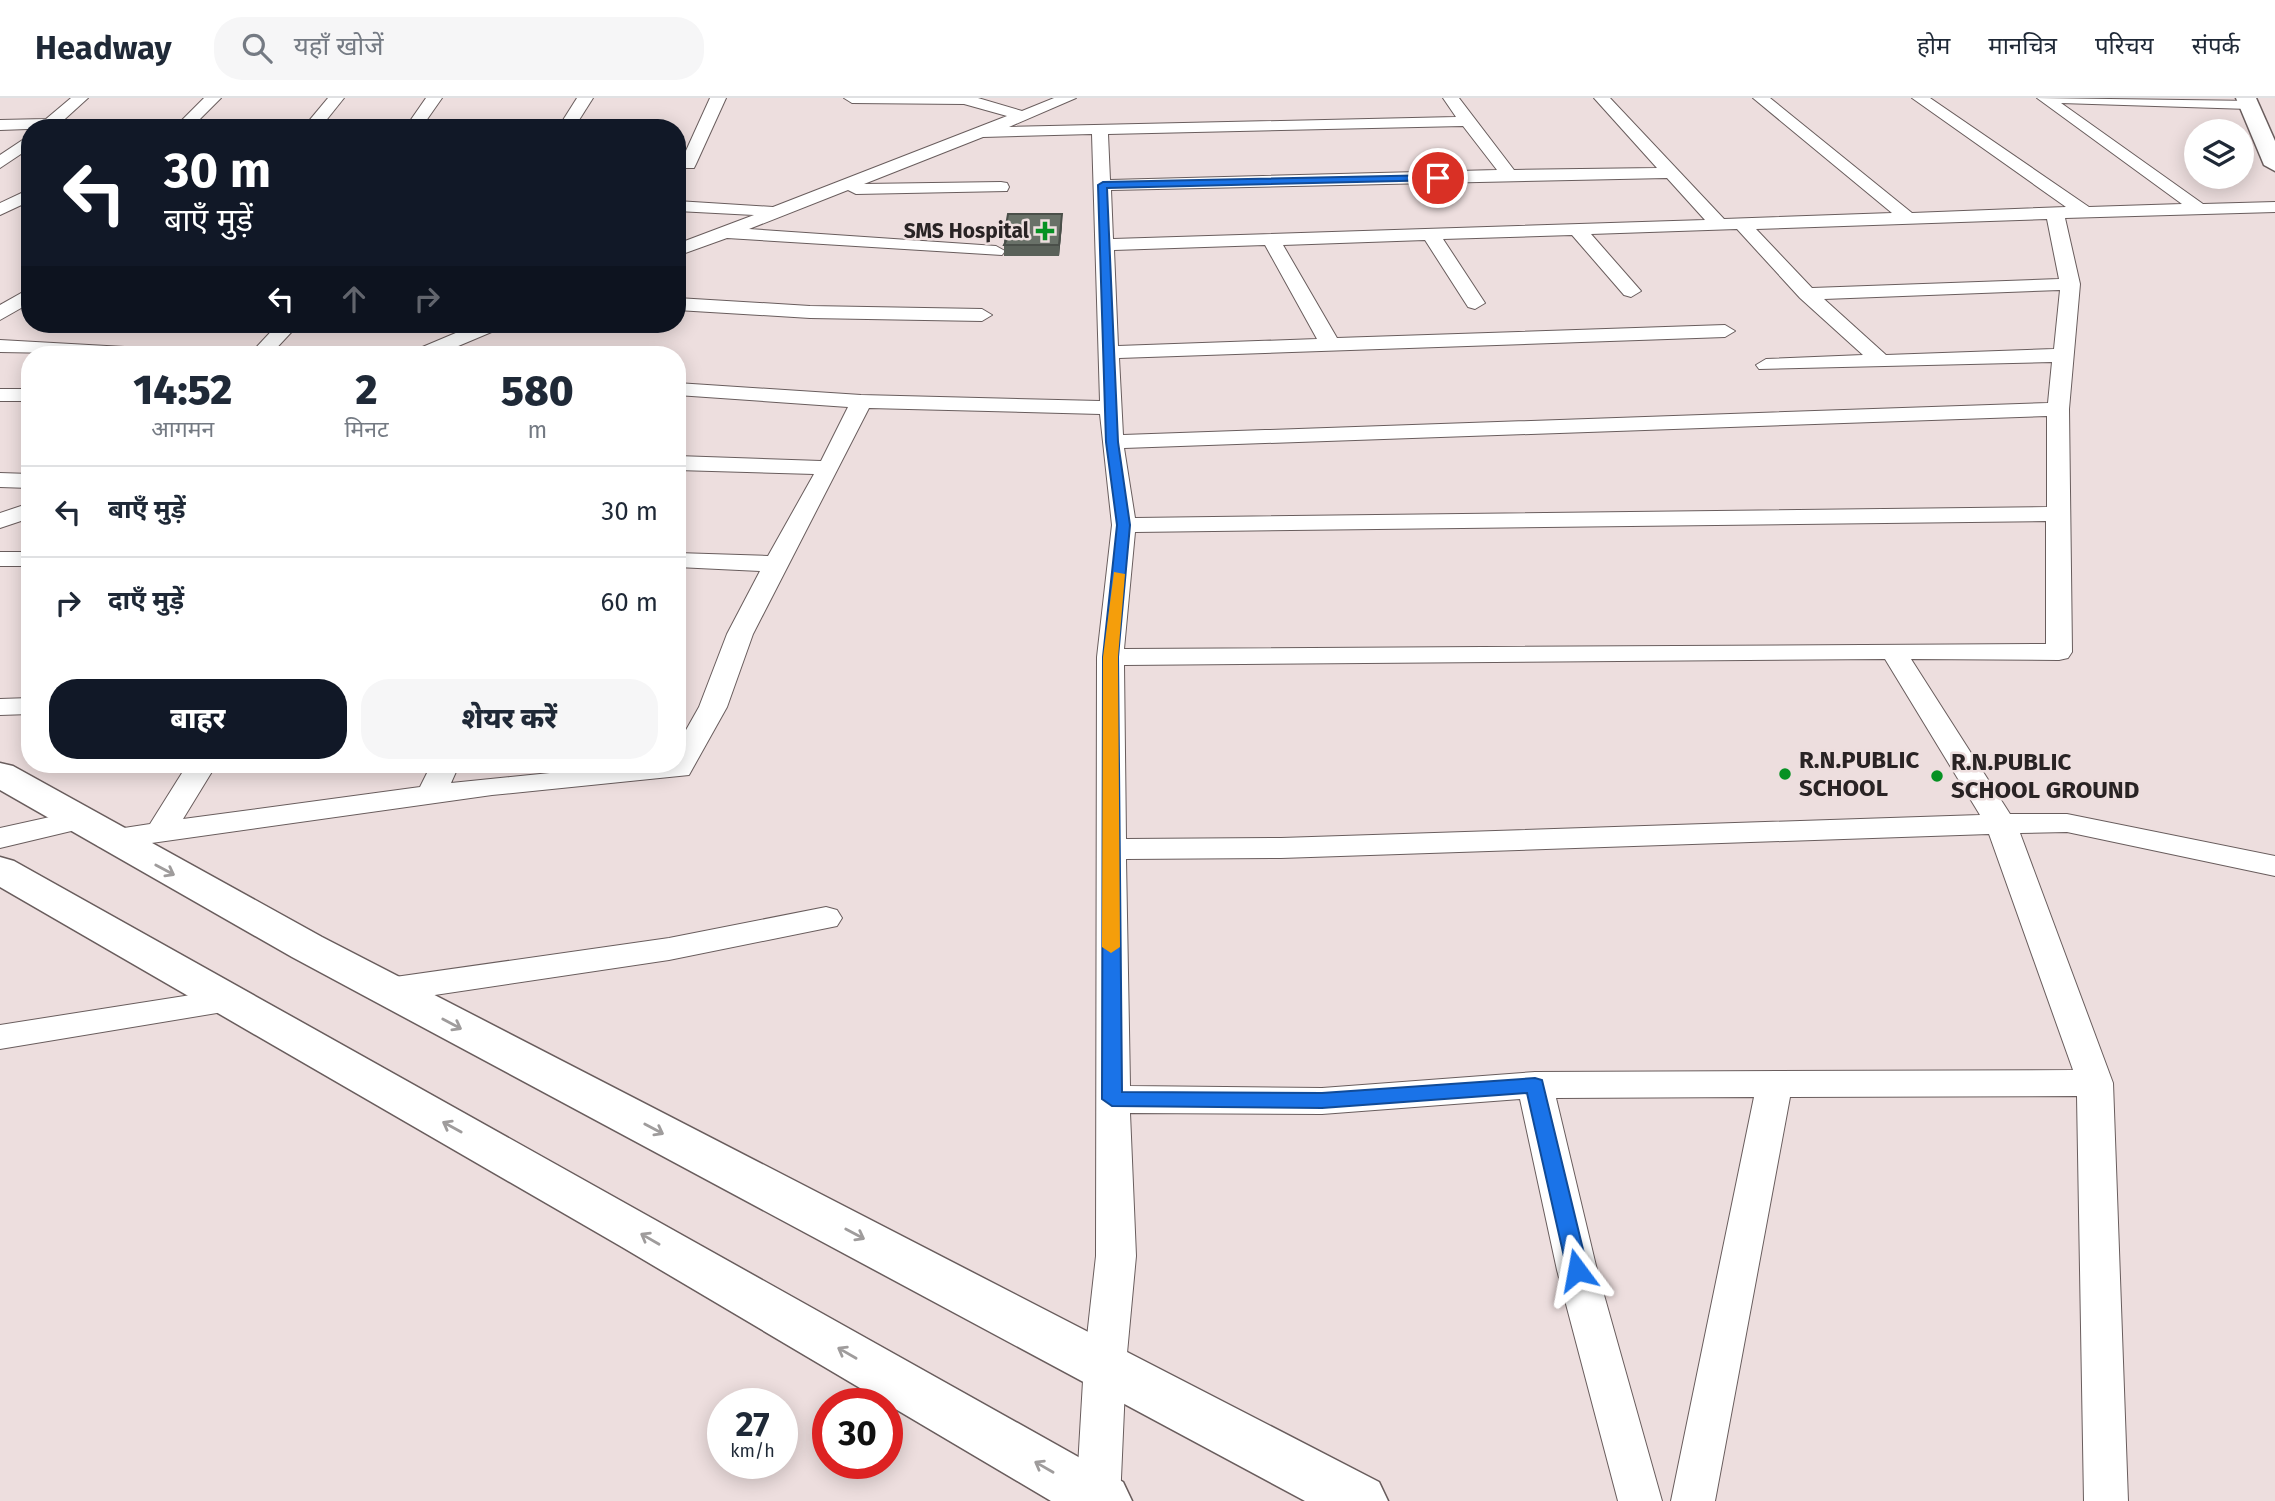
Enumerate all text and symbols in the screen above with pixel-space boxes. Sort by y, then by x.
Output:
search box [214,17,704,80]
text: Headway [35,28,172,68]
icon: search [238,29,276,67]
text: यहाँ खोजें [294,31,384,62]
text: होम [1917,32,1950,60]
text: मानचित्र [1988,32,2057,60]
text: परिचय [2095,32,2154,60]
text: संपर्क [2192,32,2240,60]
map controls [2184,119,2254,189]
button: layers [2184,119,2254,189]
text: 30 m [164,141,271,200]
icon: left [49,147,140,238]
pin [1408,148,1468,208]
icon: arrive [1419,159,1457,197]
text: बाएँ मुड़ें [164,201,253,239]
place label: SMS Hospital [904,218,1030,244]
marker: SMS Hospital [1035,221,1055,241]
icon: left [262,280,300,318]
icon: ahead [335,280,373,318]
icon: right [408,280,446,318]
text: 14:52 [133,365,232,415]
text: 2 [356,365,378,415]
text: 580 [501,366,574,416]
text: आगमन [151,415,214,443]
text: मिनट [345,415,389,443]
text: m [527,416,547,444]
icon: left [49,493,87,531]
text: बाएँ मुड़ें [108,494,185,525]
text: 30 m [601,496,658,527]
icon: right [49,584,87,622]
text: दाएँ मुड़ें [108,585,184,616]
text: 60 m [600,587,658,618]
button: बाहर [49,679,347,759]
button: शेयर करें [361,679,658,759]
place label: R.N.PUBLIC SCHOOL [1799,746,1919,802]
place label: R.N.PUBLIC SCHOOL GROUND [1951,748,2139,804]
marker: R.N.PUBLIC SCHOOL [1777,766,1793,782]
marker: R.N.PUBLIC SCHOOL GROUND [1929,768,1945,784]
one-way arrow [154,863,175,877]
one-way arrow [441,1017,462,1031]
one-way arrow [443,1120,463,1134]
one-way arrow [643,1122,663,1136]
one-way arrow [845,1227,865,1241]
one-way arrow [641,1232,661,1246]
position arrow [1540,1233,1614,1307]
one-way arrow [838,1346,858,1360]
speed limit sign: 30 [812,1388,903,1479]
text: 27 [735,1403,770,1445]
text: km/h [730,1440,775,1462]
one-way arrow [1035,1460,1055,1474]

